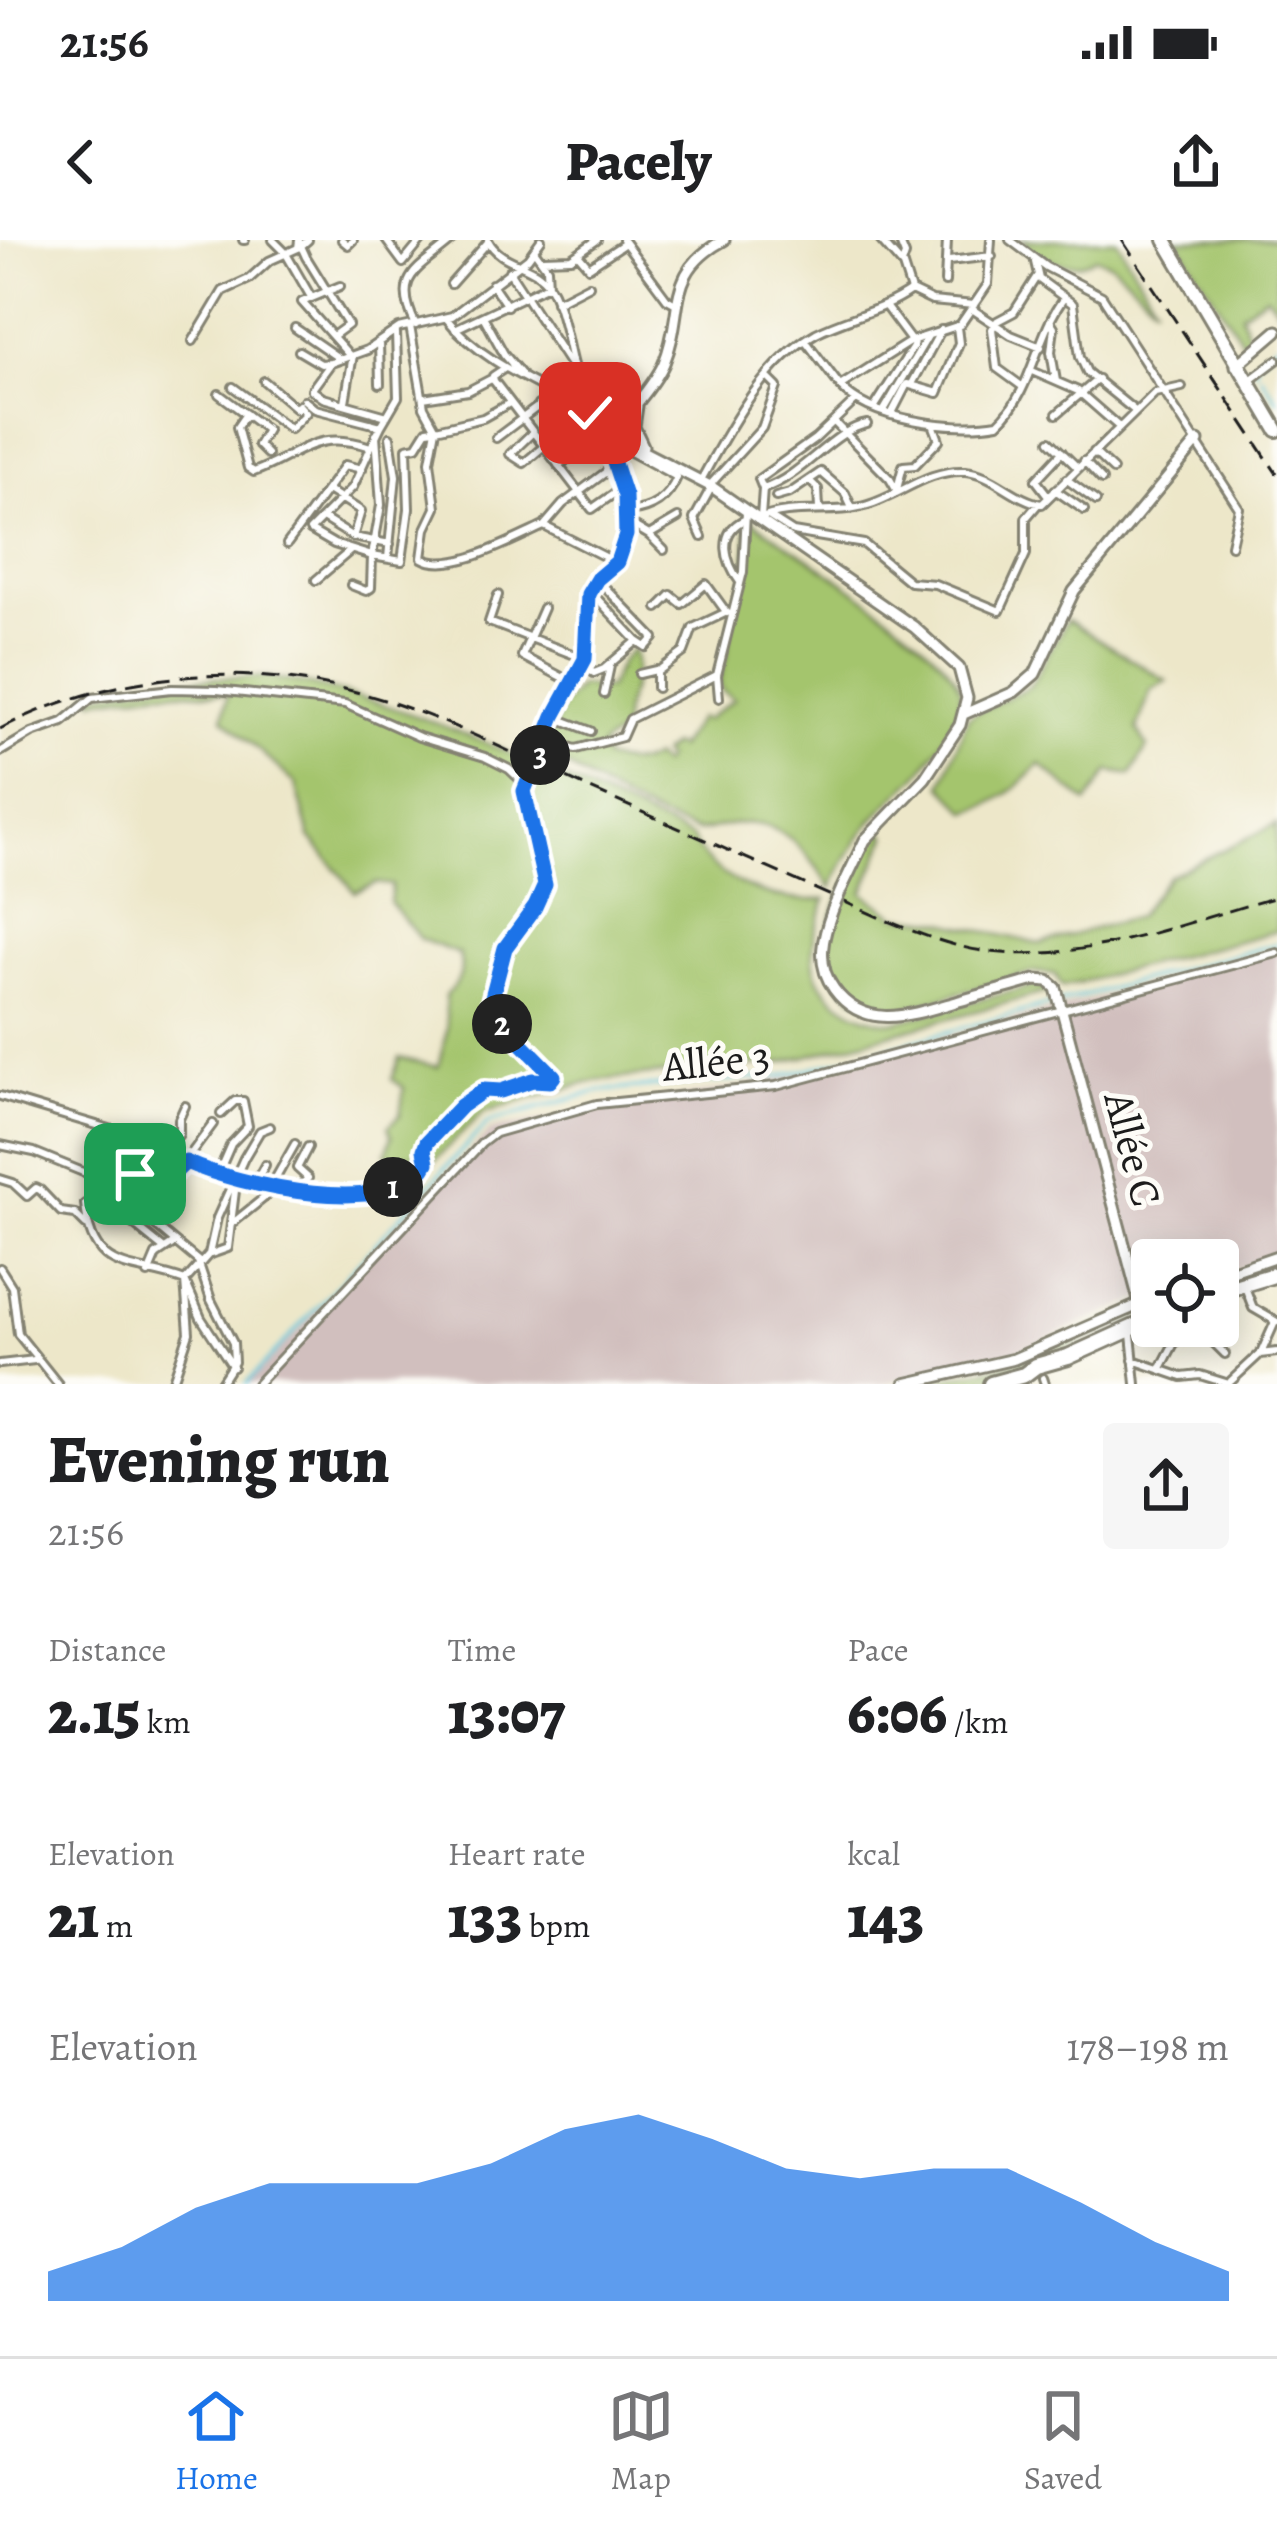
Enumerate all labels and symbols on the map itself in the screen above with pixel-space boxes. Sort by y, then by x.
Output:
pin [539,362,641,464]
pin: 3 [510,725,570,785]
pin: 2 [472,994,532,1054]
street label: Allée 3 [659,1027,772,1095]
street label: Allée C [1090,1084,1176,1213]
pin [84,1123,186,1225]
pin: 1 [363,1157,423,1217]

